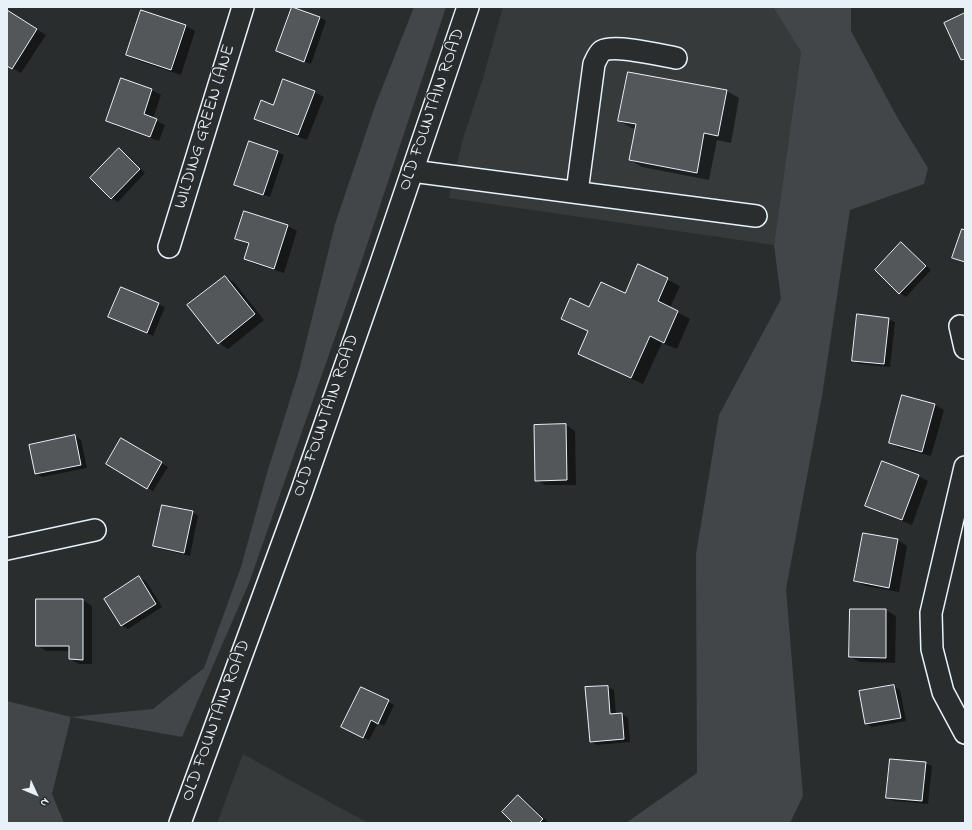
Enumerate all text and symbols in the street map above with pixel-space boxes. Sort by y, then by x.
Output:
street label: OLD FOUNTAIN ROAD [395,26,471,194]
street label: WILDING GREEN LANE [171,42,241,212]
street label: OLD FOUNTAIN ROAD [289,332,365,500]
street label: OLD FOUNTAIN ROAD [178,637,256,805]
north arrow [16,774,56,814]
text: N [36,794,53,811]

